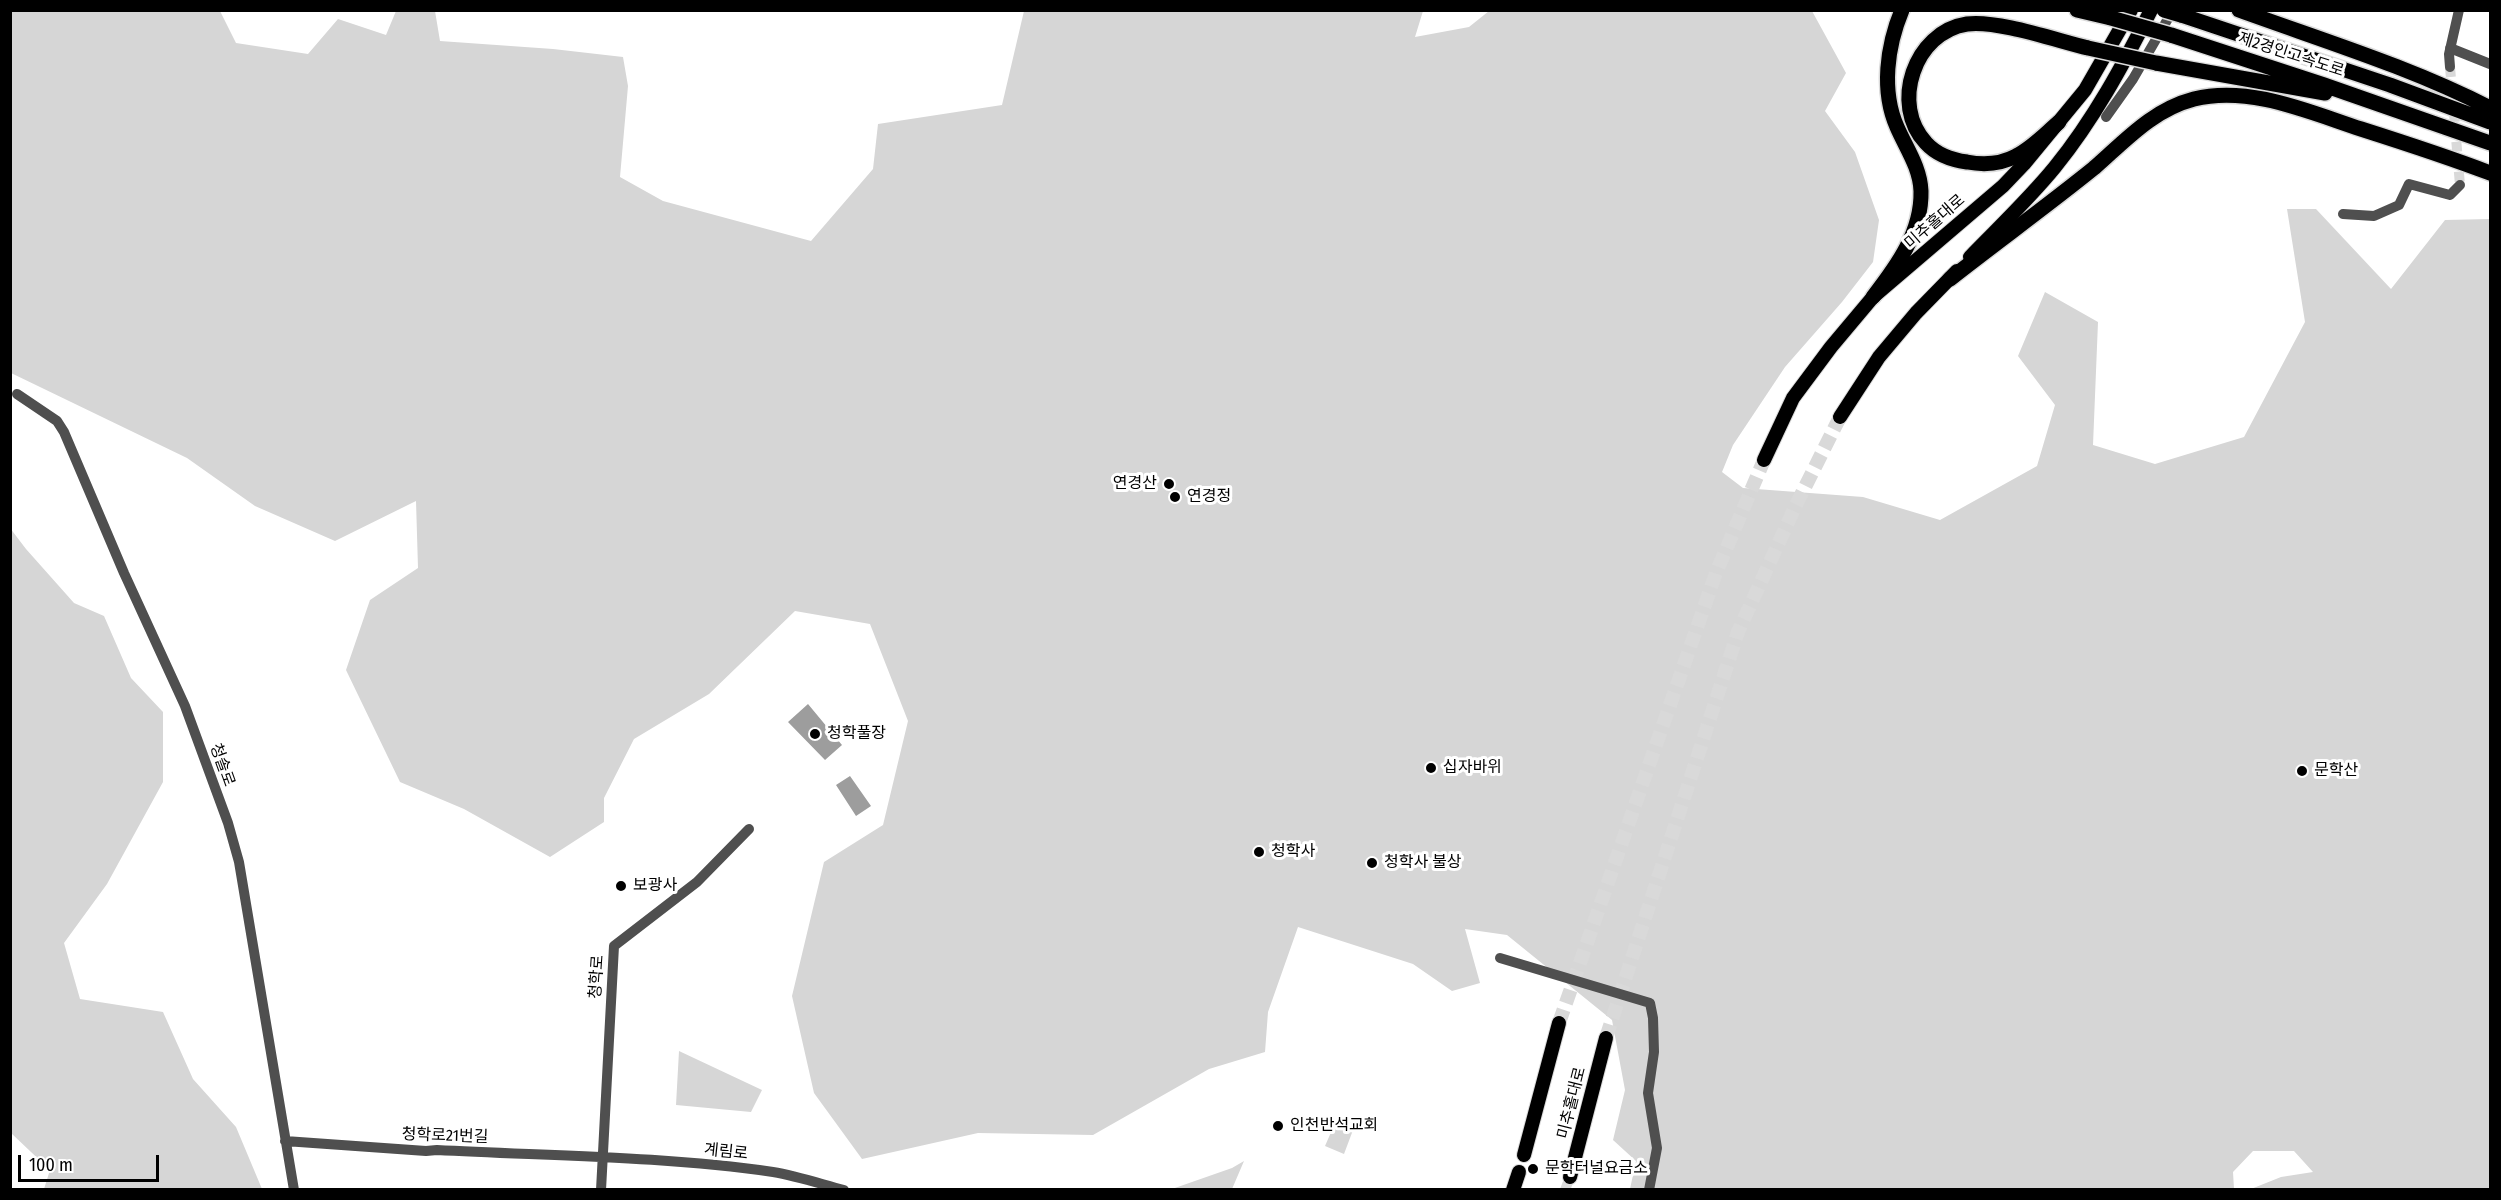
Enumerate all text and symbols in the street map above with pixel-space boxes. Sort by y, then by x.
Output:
street label: 제2경인고속도로 [2236,29,2346,81]
street label: 미추홀대로 [1901,191,1969,253]
place label: 연경산 [1113,474,1157,494]
marker: 연경산 [1162,477,1176,491]
place label: 연경정 [1187,487,1231,507]
marker: 연경정 [1168,490,1182,504]
place label: 청학풀장 [827,724,886,744]
marker: 청학풀장 [808,727,822,741]
street label: 청솔로 [205,741,239,789]
place label: 십자바위 [1443,758,1502,778]
marker: 십자바위 [1424,761,1438,775]
place label: 문학산 [2314,761,2358,781]
marker: 문학산 [2295,764,2309,778]
place label: 청학사 [1271,842,1315,862]
marker: 청학사 [1252,845,1266,859]
place label: 청학사 불상 [1384,853,1461,873]
marker: 청학사 불상 [1365,856,1379,870]
place label: 보광사 [633,876,677,896]
marker: 보광사 [614,879,628,893]
street label: 청학로 [586,954,608,1000]
street label: 미추홀대로 [1554,1065,1590,1141]
place label: 인천반석교회 [1290,1116,1378,1136]
marker: 인천반석교회 [1271,1119,1285,1133]
street label: 청학로21번길 [401,1125,489,1147]
street label: 계림로 [703,1140,749,1164]
scale bar [21,1143,162,1181]
text: 100 m [29,1154,73,1176]
place label: 문학터널요금소 [1545,1159,1648,1179]
marker: 문학터널요금소 [1526,1162,1540,1176]

